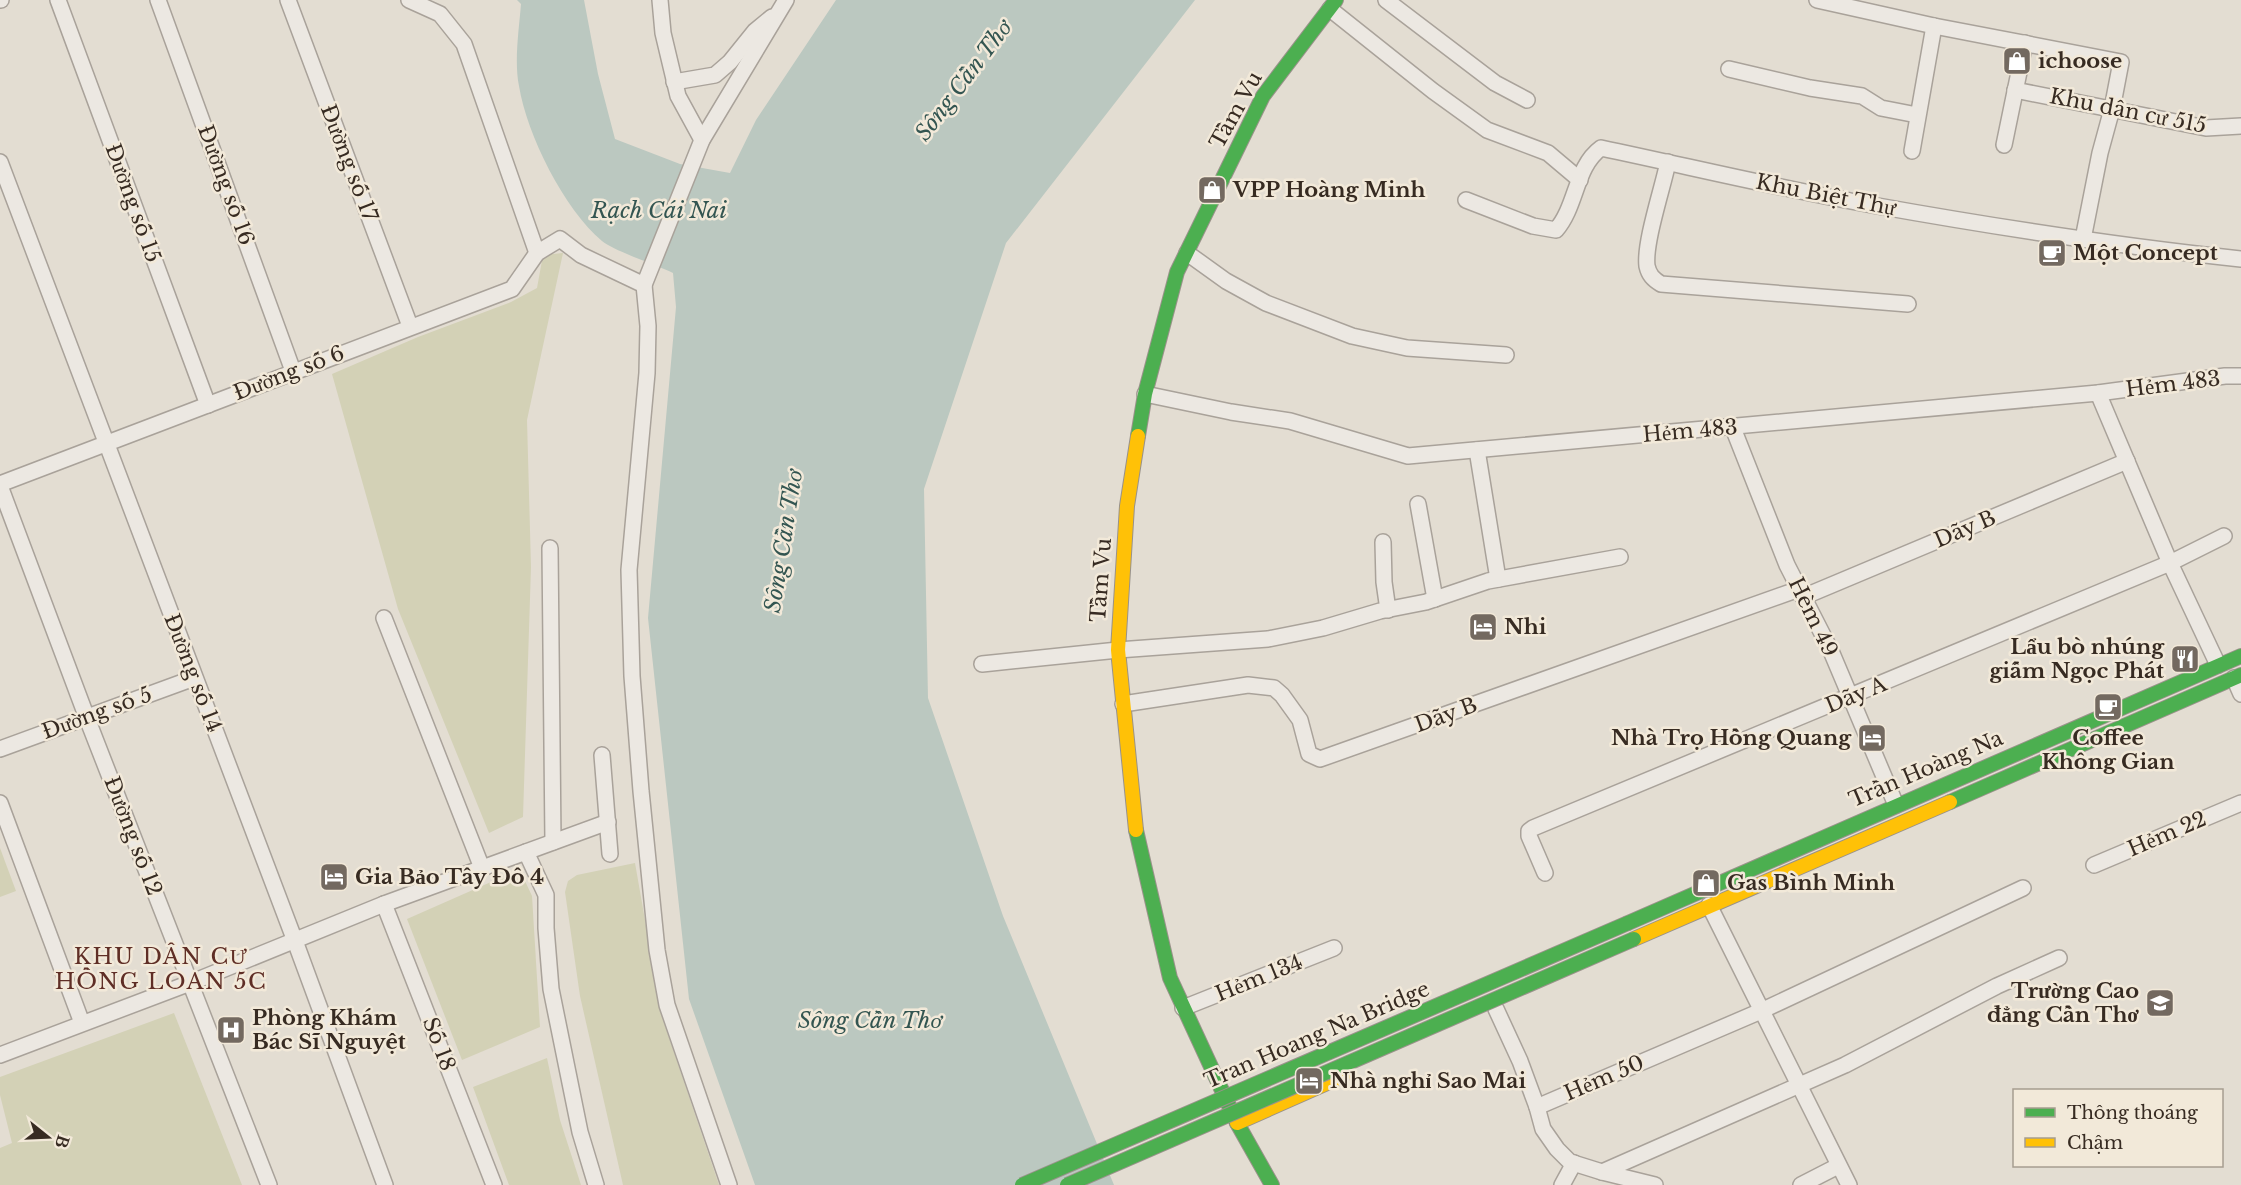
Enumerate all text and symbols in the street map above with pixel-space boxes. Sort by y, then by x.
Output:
water label: Sông Cần Thơ [909,13,1018,146]
shop icon: ichoose [2001,45,2033,77]
place label: ichoose [2038,48,2122,74]
street label: Tầm Vu [1204,67,1268,153]
street label: Khu dân cư 515 [2047,83,2209,139]
street label: Đường số 17 [315,101,383,226]
street label: Đường số 16 [192,121,260,249]
street label: Đường số 15 [100,140,166,266]
street label: Khu Biệt Thự [1754,169,1899,221]
shop icon: VPP Hoàng Minh [1196,174,1228,206]
place label: VPP Hoàng Minh [1232,177,1426,203]
water label: Rạch Cái Nai [590,197,727,224]
cafe icon: Một Concept [2036,237,2068,269]
place label: Một Concept [2073,240,2218,266]
street label: Đường số 6 [230,340,348,406]
street label: Hẻm 483 [2124,365,2222,403]
street label: Hẻm 483 [1641,414,1739,448]
water label: Sông Cần Thơ [759,466,808,615]
street label: Dãy B [1930,504,2000,554]
street label: Tầm Vu [1085,537,1117,623]
street label: Hèm 49 [1783,573,1843,661]
street label: Đường số 14 [158,610,228,736]
hotel icon: Nhi [1467,611,1499,643]
place label: Nhi [1504,614,1547,640]
place label: Lẩu bò nhúng giấm Ngọc Phát [1989,634,2165,684]
restaurant icon: Lẩu bò nhúng giấm Ngọc Phát [2169,643,2201,675]
street label: Dãy A [1822,671,1891,719]
street label: Đường số 5 [38,681,156,745]
cafe icon: Coffee Không Gian [2092,691,2124,723]
street label: Dãy B [1411,692,1481,738]
hotel icon: Nhà Trọ Hồng Quang [1856,722,1888,754]
place label: Nhà Trọ Hồng Quang [1611,725,1852,751]
street label: Trần Hoàng Na [1845,725,2007,813]
place label: Coffee Không Gian [2042,725,2174,775]
street label: Đường số 12 [98,773,168,899]
street label: Hẻm 22 [2124,806,2210,862]
hotel icon: Gia Bảo Tây Đô 4 [318,861,350,893]
place label: Gia Bảo Tây Đô 4 [355,864,544,890]
shop icon: Gas Bình Minh [1690,867,1722,899]
place label: Gas Bình Minh [1727,870,1895,896]
district label: KHU DÂN CƯ HỒNG LOAN 5C [55,942,267,995]
street label: Hẻm 134 [1212,949,1306,1007]
street label: Tran Hoang Na Bridge [1200,976,1434,1094]
place label: Trường Cao đẳng Cần Thơ [1987,978,2139,1028]
school or university icon: Trường Cao đẳng Cần Thơ [2144,987,2176,1019]
place label: Phòng Khám Bác Sĩ Nguyệt [252,1005,406,1055]
water label: Sông Cần Thơ [798,1007,944,1034]
street label: Số 18 [417,1013,461,1075]
hospital icon: Phòng Khám Bác Sĩ Nguyệt [215,1014,247,1046]
street label: Hẻm 50 [1560,1050,1648,1106]
hotel icon: Nhà nghỉ Sao Mai [1293,1065,1325,1097]
place label: Nhà nghỉ Sao Mai [1330,1068,1526,1094]
legend [2013,1089,2223,1167]
text: Thông thoáng [2067,1102,2198,1124]
north arrow [18,1107,78,1167]
text: B [51,1132,74,1151]
text: Chậm [2067,1132,2123,1154]

